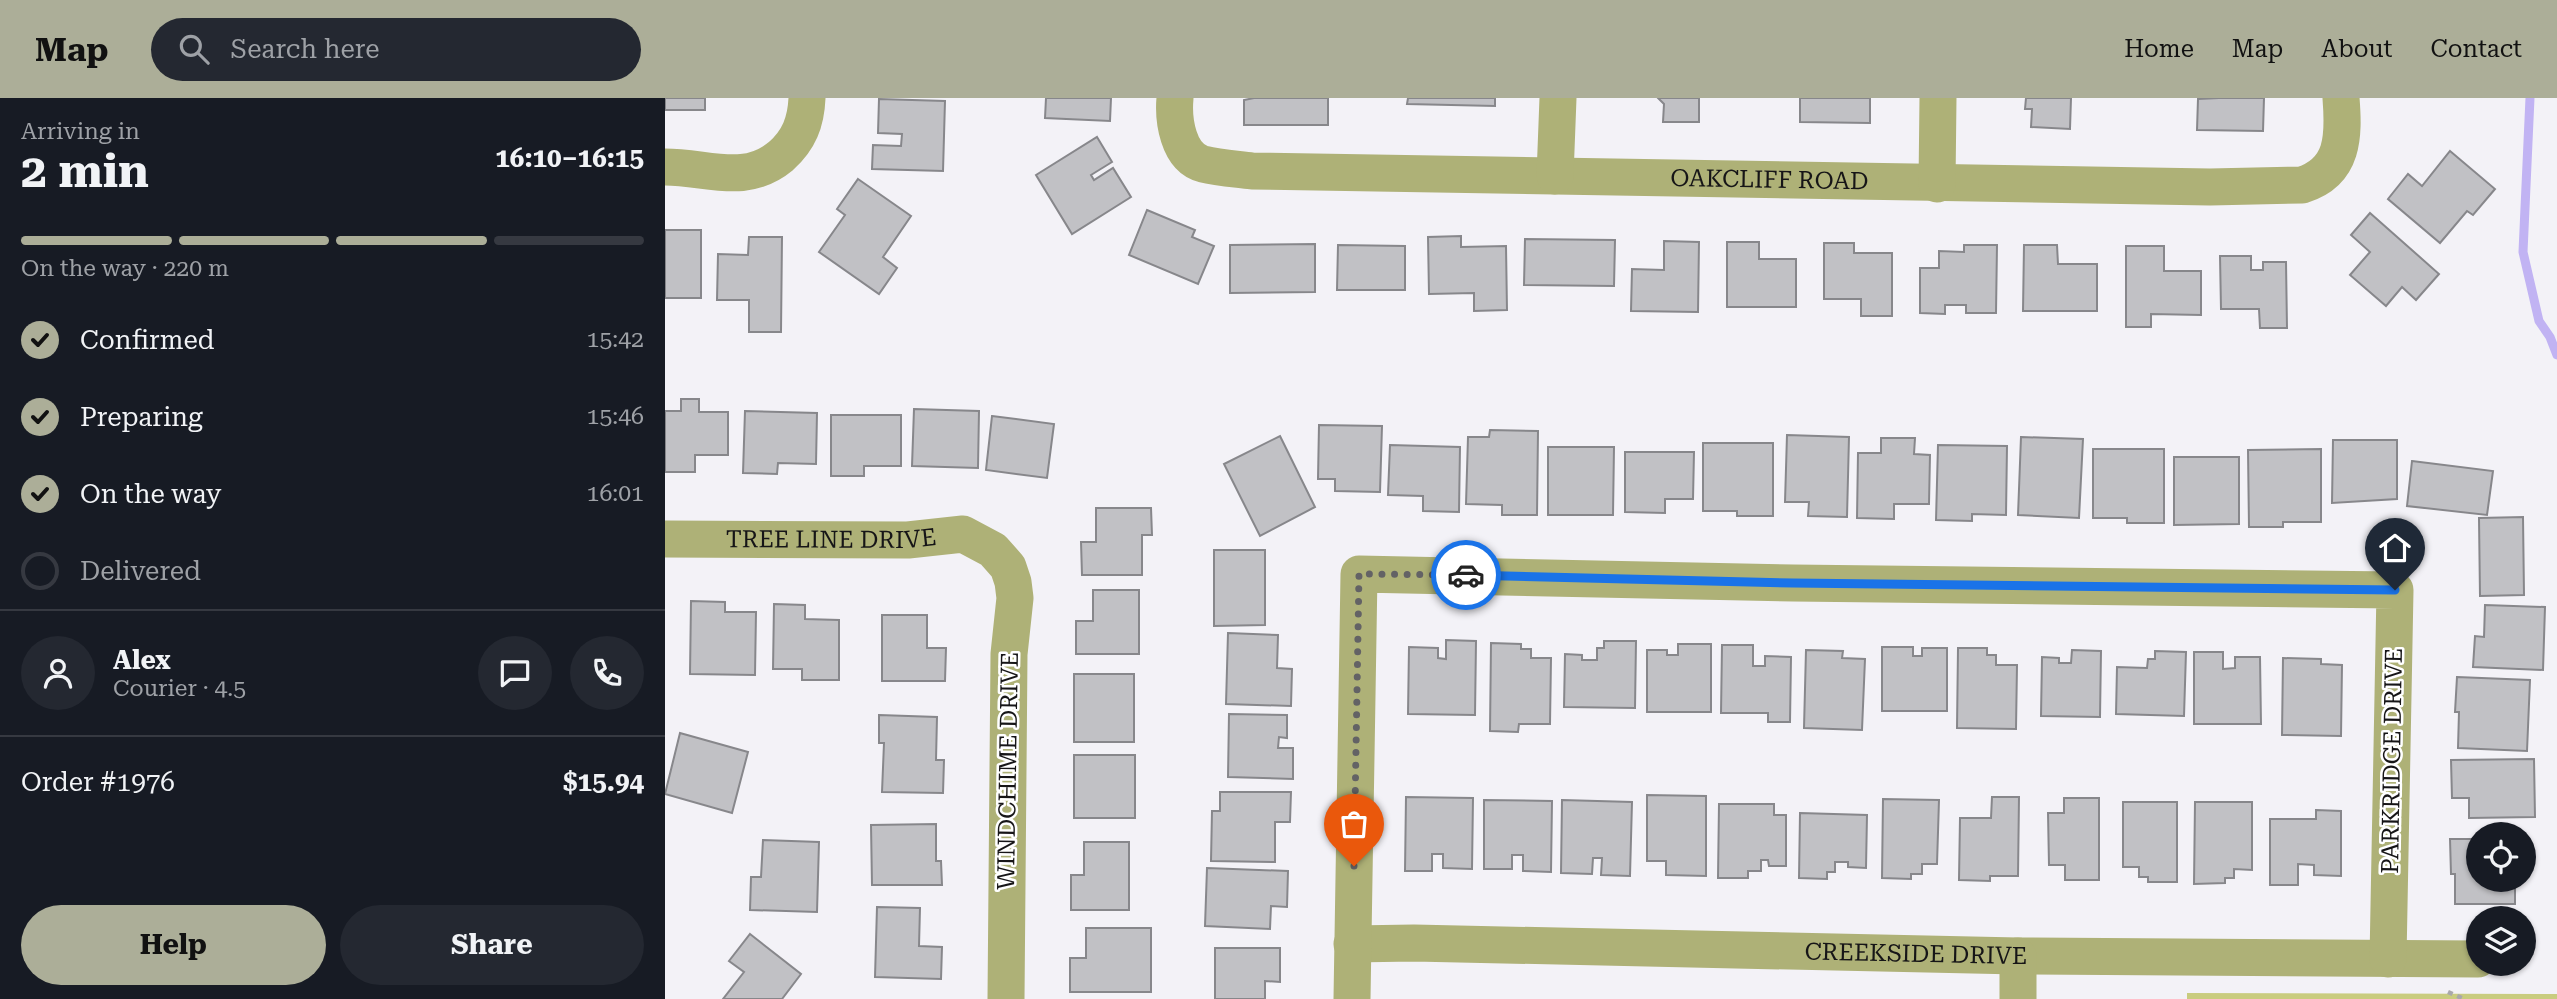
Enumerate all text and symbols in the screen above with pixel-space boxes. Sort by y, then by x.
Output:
search box [151,18,641,81]
text: Map [35,30,109,69]
icon: search [175,30,213,68]
text: Search here [231,34,380,64]
text: Home [2124,35,2194,63]
text: Map [2232,35,2283,63]
text: About [2321,35,2392,63]
text: Contact [2430,35,2522,63]
text: Arriving in [21,118,140,145]
text: 16:10–16:15 [495,143,644,173]
text: 2 min [21,144,149,198]
street label: OAKCLIFF ROAD [1670,164,1869,195]
text: On the way · 220 m [21,255,229,282]
icon: check [21,321,59,359]
text: Confirmed [80,325,215,355]
text: 15:42 [587,326,644,353]
icon: check [21,398,59,436]
text: Preparing [80,402,203,432]
text: 15:46 [587,403,644,430]
icon: check [21,475,59,513]
text: On the way [80,479,221,509]
text: 16:01 [587,480,644,507]
pin [2365,518,2425,590]
street label: TREE LINE DRIVE [726,523,938,554]
icon: home [2376,529,2414,567]
courier [1431,540,1501,610]
text: Delivered [80,556,201,586]
icon: car [1447,556,1485,594]
button: person [21,636,95,710]
button: chat [478,636,552,710]
button: phone [570,636,644,710]
text: Alex [113,645,171,675]
street label: PARKRIDGE DRIVE [2376,648,2408,874]
street label: WINDCHIME DRIVE [992,652,1024,890]
text: Courier · 4.5 [113,675,246,702]
text: Order #1976 [21,767,175,797]
text: $15.94 [563,767,644,797]
pin [1324,794,1384,866]
icon: bag [1335,805,1373,843]
map controls [2466,822,2536,976]
button: locate [2466,822,2536,892]
button: Help [21,905,326,985]
button: Share [340,905,644,985]
button: layers [2466,906,2536,976]
street label: CREEKSIDE DRIVE [1804,937,2027,970]

